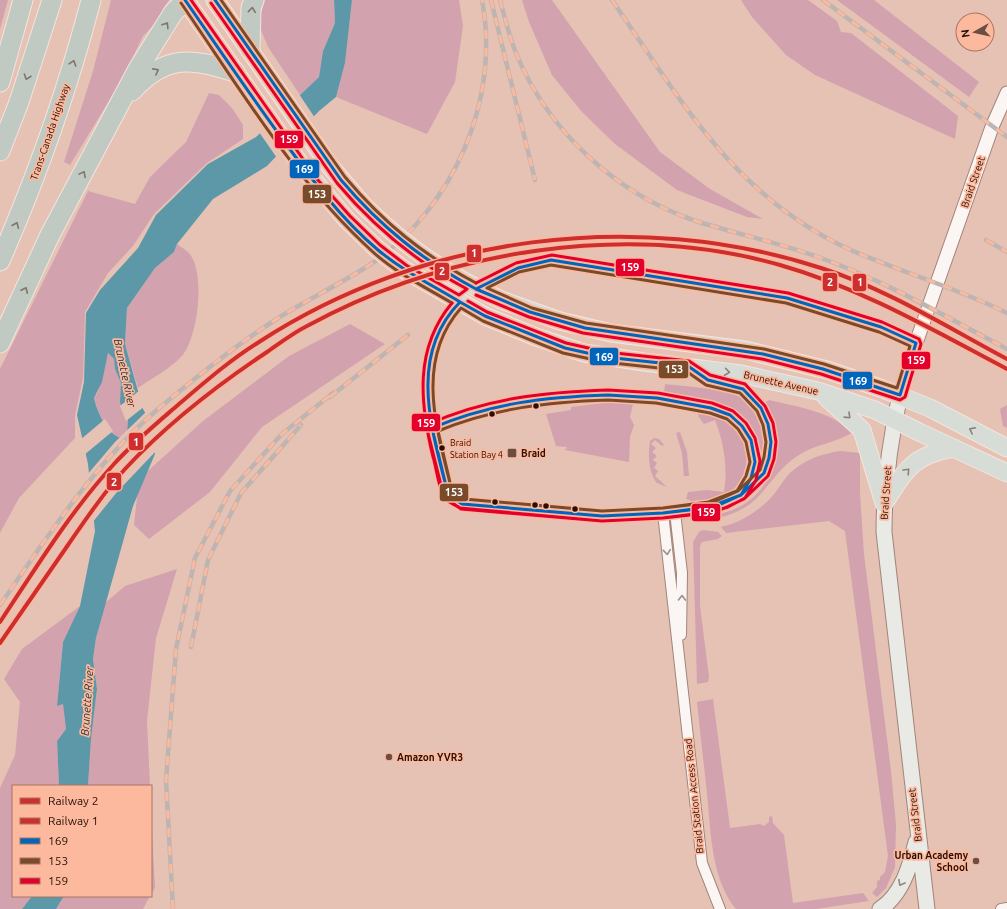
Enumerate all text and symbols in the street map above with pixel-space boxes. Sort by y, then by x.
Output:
one-way arrow [247,7,256,14]
north arrow [955,12,995,52]
one-way arrow [161,22,168,29]
text: N [959,28,972,38]
one-way arrow [68,59,77,66]
one-way arrow [152,68,159,76]
one-way arrow [23,74,32,81]
street label: Trans-Canada Highway [28,82,72,182]
line badge: 159 [274,130,304,149]
text: 159 [280,133,298,145]
street label: Braid Street [959,155,987,209]
line badge: 169 [289,159,320,179]
text: 169 [295,163,313,175]
one-way arrow [78,170,85,178]
line badge: 153 [302,184,332,204]
text: 153 [308,188,326,200]
one-way arrow [11,221,19,228]
line badge: 1 [466,244,482,263]
text: 1 [471,247,477,259]
line badge: 159 [615,258,645,277]
text: 159 [621,261,639,273]
line badge: 2 [434,262,450,281]
text: 2 [439,265,445,277]
line badge: 2 [822,272,838,292]
line badge: 1 [852,273,867,292]
text: 2 [827,276,833,288]
text: 1 [857,276,863,288]
one-way arrow [20,287,28,294]
water label: Brunette River [112,338,138,409]
line badge: 169 [589,347,619,366]
text: 169 [595,351,613,363]
line badge: 159 [901,351,931,370]
text: 159 [907,354,925,366]
line badge: 153 [658,360,689,379]
text: 153 [665,363,683,375]
one-way arrow [724,367,730,376]
street label: Brunette Avenue [743,369,819,397]
line badge: 169 [842,371,873,390]
text: 169 [849,375,867,387]
unlabelled marker [531,401,541,411]
unlabelled marker [487,409,497,419]
one-way arrow [843,411,851,419]
line badge: 159 [411,413,441,432]
text: 159 [417,417,435,429]
one-way arrow [969,427,977,435]
line badge: 1 [128,432,144,451]
text: 1 [133,436,139,448]
place label: Braid Station Bay 4 [450,438,503,460]
marker: Braid Station Bay 4 [437,443,447,453]
marker: Braid [506,447,518,459]
place label: Braid [521,448,546,459]
street label: Braid Street [879,466,893,520]
one-way arrow [902,468,909,476]
line badge: 2 [106,472,122,491]
text: 2 [111,476,117,488]
line badge: 153 [439,483,469,502]
text: 153 [445,486,463,498]
unlabelled marker [490,497,500,507]
unlabelled marker [530,500,540,510]
unlabelled marker [541,501,551,511]
line badge: 159 [691,503,721,522]
unlabelled marker [570,504,580,514]
text: 159 [697,506,715,518]
one-way arrow [662,549,671,555]
one-way arrow [678,595,686,601]
water label: Brunette River [79,665,95,736]
street label: Braid Station Access Road [682,738,706,854]
marker: Amazon YVR3 [384,752,394,762]
place label: Amazon YVR3 [397,752,463,763]
legend [12,785,152,897]
street label: Braid Street [906,788,924,842]
text: Railway 2 [48,794,98,807]
text: Railway 1 [48,814,98,827]
text: 169 [48,834,68,847]
place label: Urban Academy School [894,850,969,873]
text: 153 [48,854,68,867]
marker: Urban Academy School [971,856,981,866]
text: 159 [48,874,68,887]
one-way arrow [899,879,906,886]

